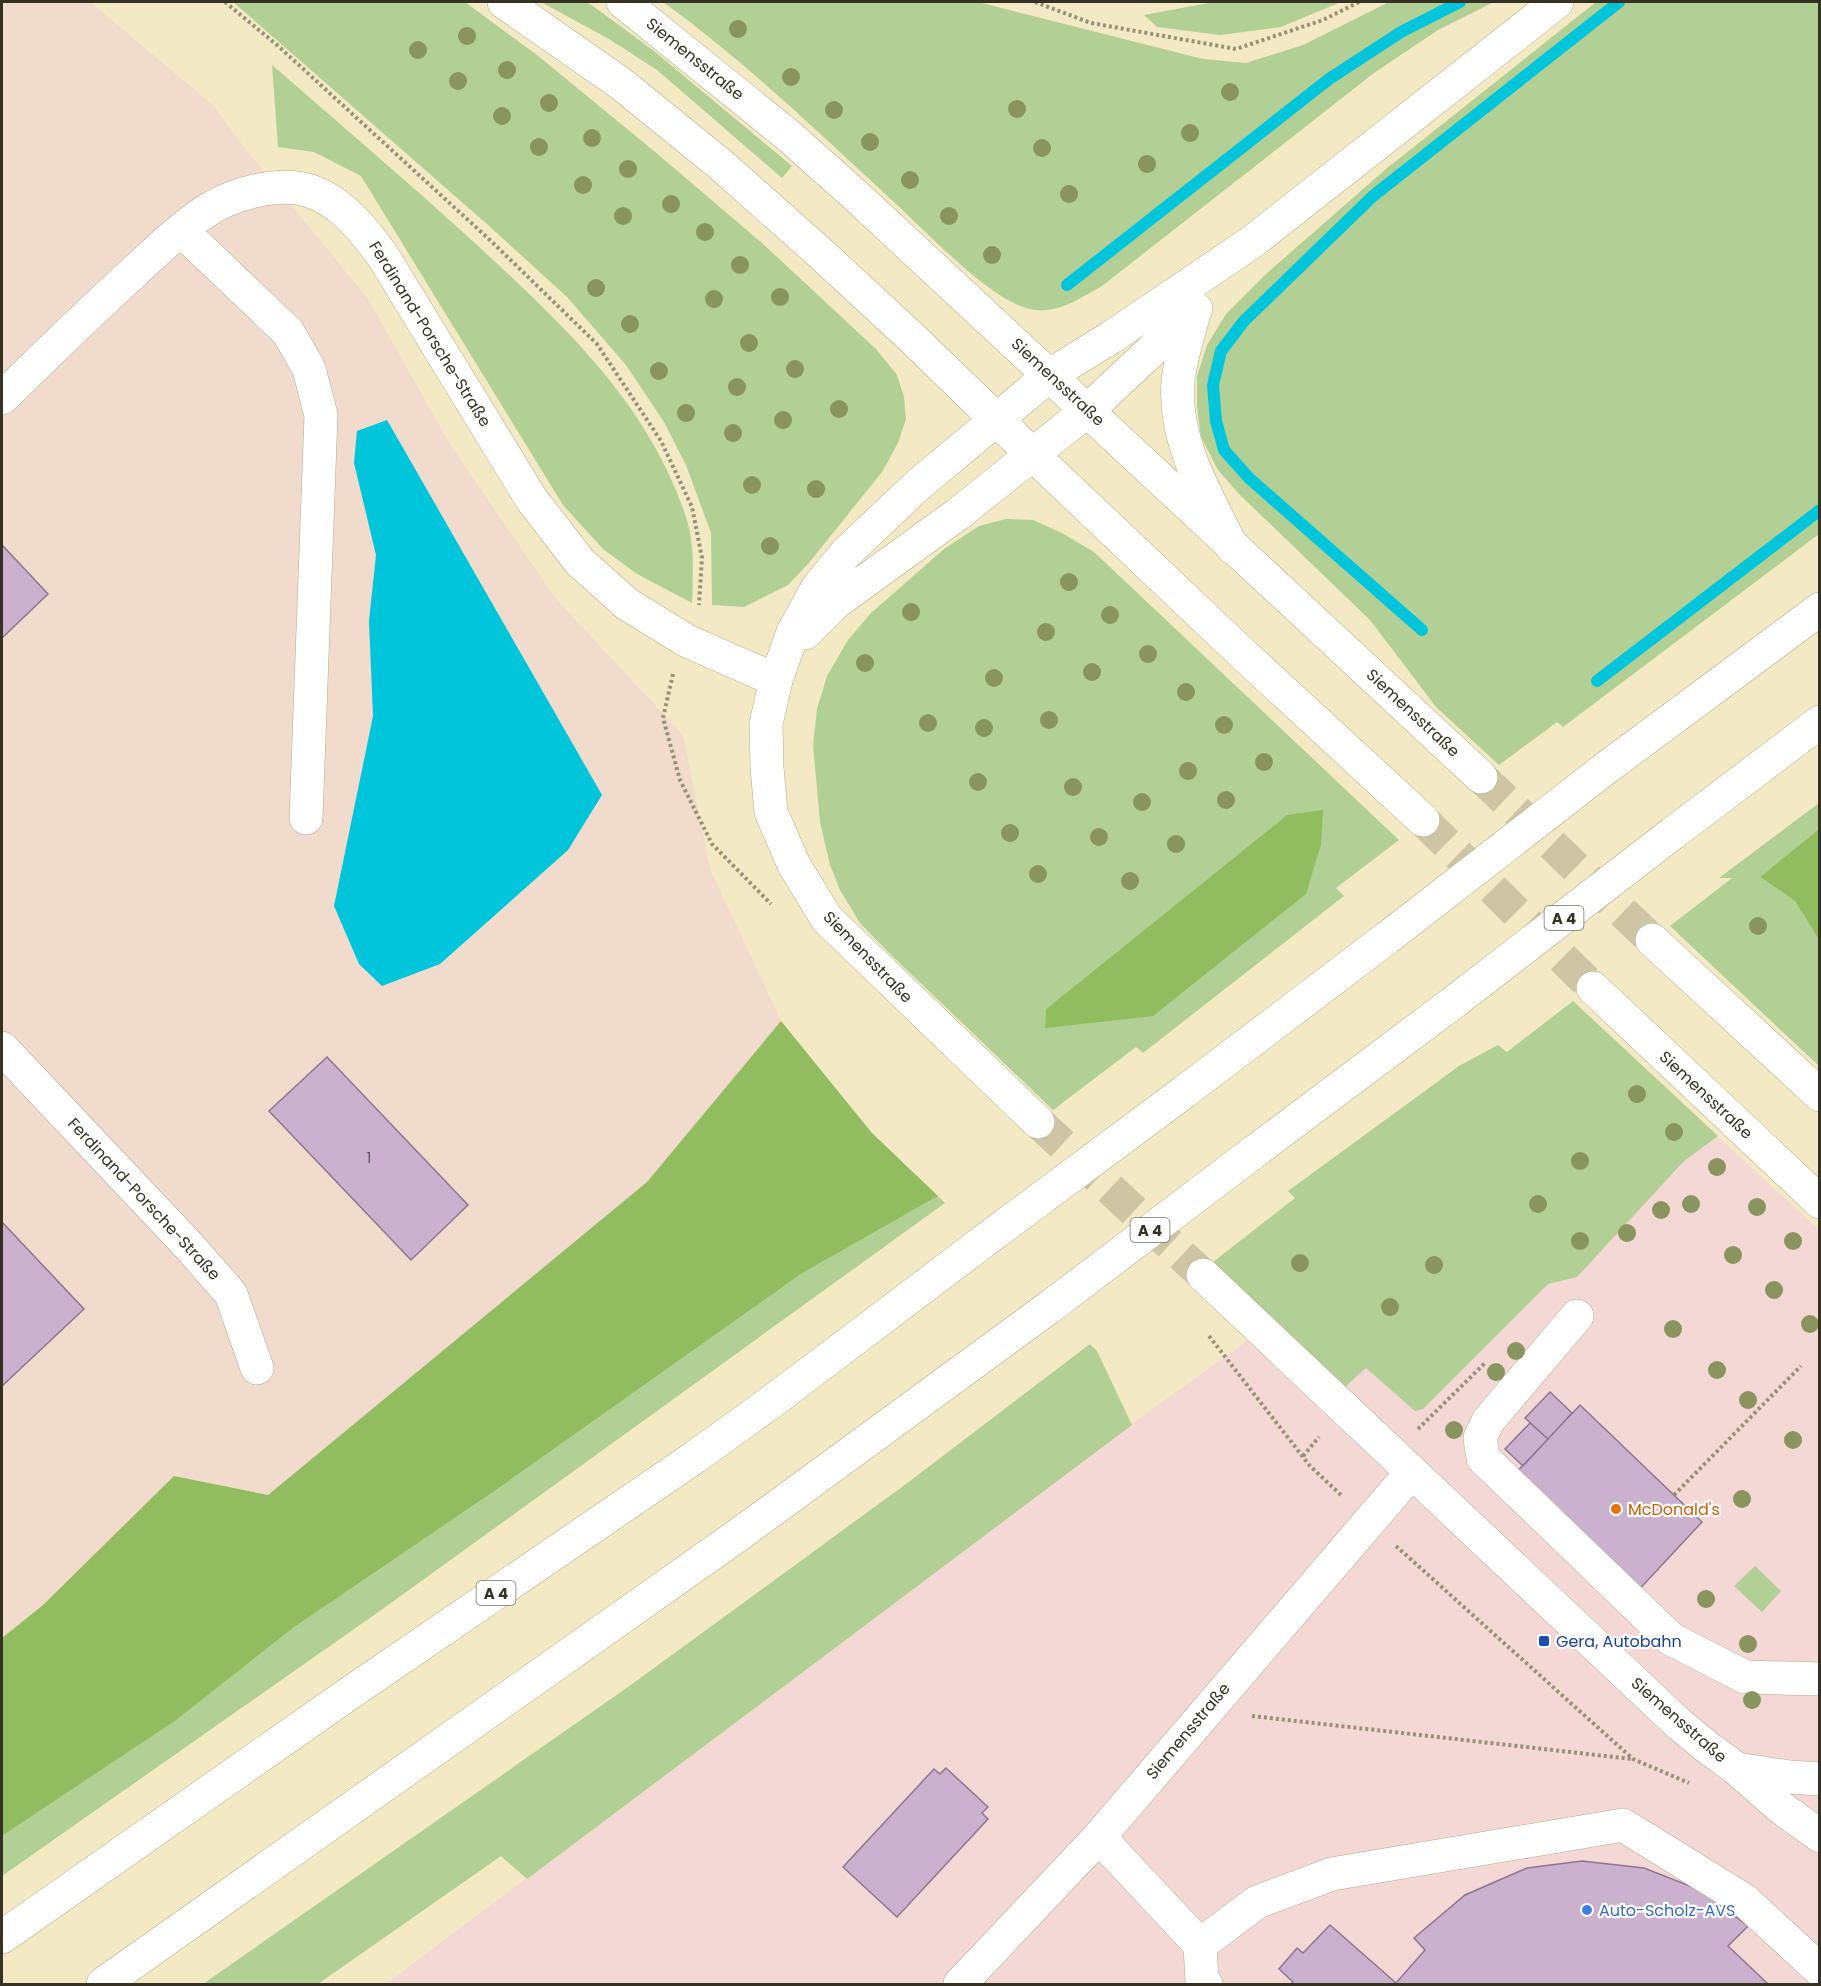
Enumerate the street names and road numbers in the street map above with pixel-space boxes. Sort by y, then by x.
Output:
street label: Siemensstraße [641,12,749,106]
street label: Ferdinand-Porsche-Straße [363,237,497,431]
street label: Siemensstraße [1006,333,1110,431]
street label: Siemensstraße [1361,664,1465,762]
street label: Siemensstraße [818,906,918,1008]
road number: A 4 [1544,906,1584,930]
street label: Siemensstraße [1654,1046,1758,1144]
street label: Ferdinand-Porsche-Straße [62,1113,226,1286]
road number: A 4 [1130,1218,1170,1242]
road number: A 4 [476,1581,516,1605]
street label: Siemensstraße [1626,1672,1732,1768]
street label: Siemensstraße [1141,1678,1235,1784]

